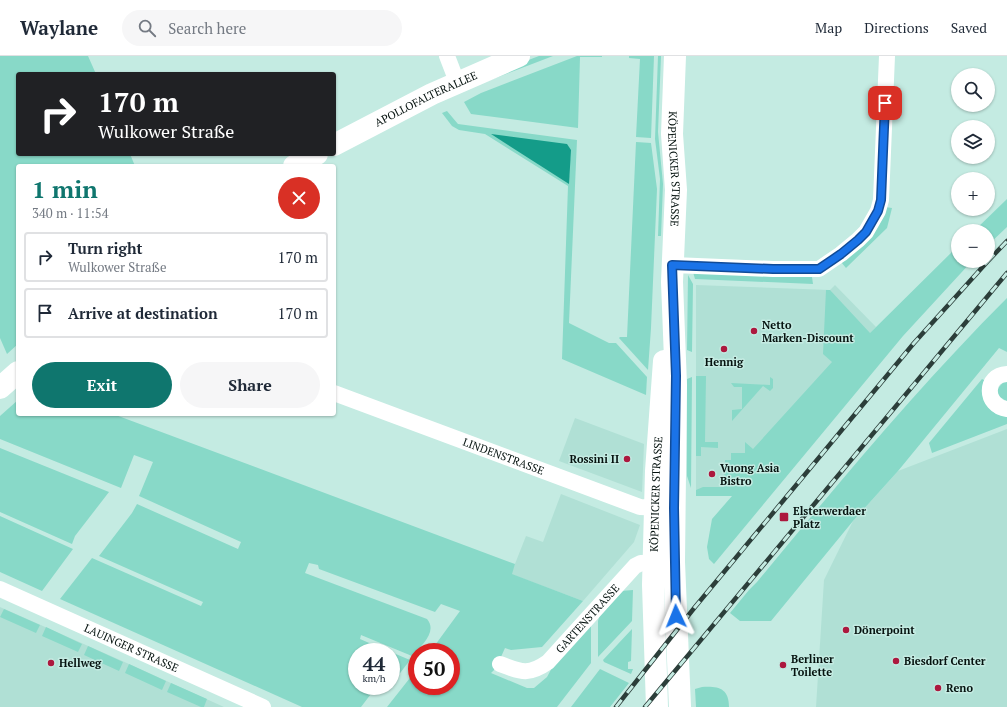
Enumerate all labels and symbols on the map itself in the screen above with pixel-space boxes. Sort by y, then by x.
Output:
street label: APOLLOFALTERALLEE [372,68,479,130]
pin [868,86,902,120]
street label: KÖPENICKER STRASSE [665,111,683,227]
place label: Netto Marken-Discount [762,318,854,345]
marker: Netto Marken-Discount [749,326,759,336]
marker: Hennig [719,344,729,354]
place label: Hennig [705,355,744,369]
street label: LINDENSTRASSE [461,435,546,478]
street label: KÖPENICKER STRASSE [647,436,665,552]
place label: Rossini II [570,452,619,466]
marker: Rossini II [622,454,632,464]
place label: Vuong Asia Bistro [720,461,779,488]
marker: Vuong Asia Bistro [707,469,717,479]
place label: Elsterwerdaer Platz [793,504,866,531]
marker: Elsterwerdaer Platz [778,511,790,523]
street label: GARTENSTRASSE [553,581,622,656]
position arrow [655,595,697,637]
street label: LAUINGER STRASSE [82,621,181,675]
place label: Dönerpoint [854,623,915,637]
marker: Dönerpoint [841,625,851,635]
speed limit sign: 50 [408,643,460,695]
place label: Berliner Toilette [791,652,834,679]
place label: Biesdorf Center [904,654,986,668]
place label: Hellweg [59,656,102,670]
marker: Biesdorf Center [891,656,901,666]
marker: Hellweg [46,658,56,668]
marker: Berliner Toilette [778,660,788,670]
place label: Reno [946,681,973,695]
marker: Reno [933,683,943,693]

